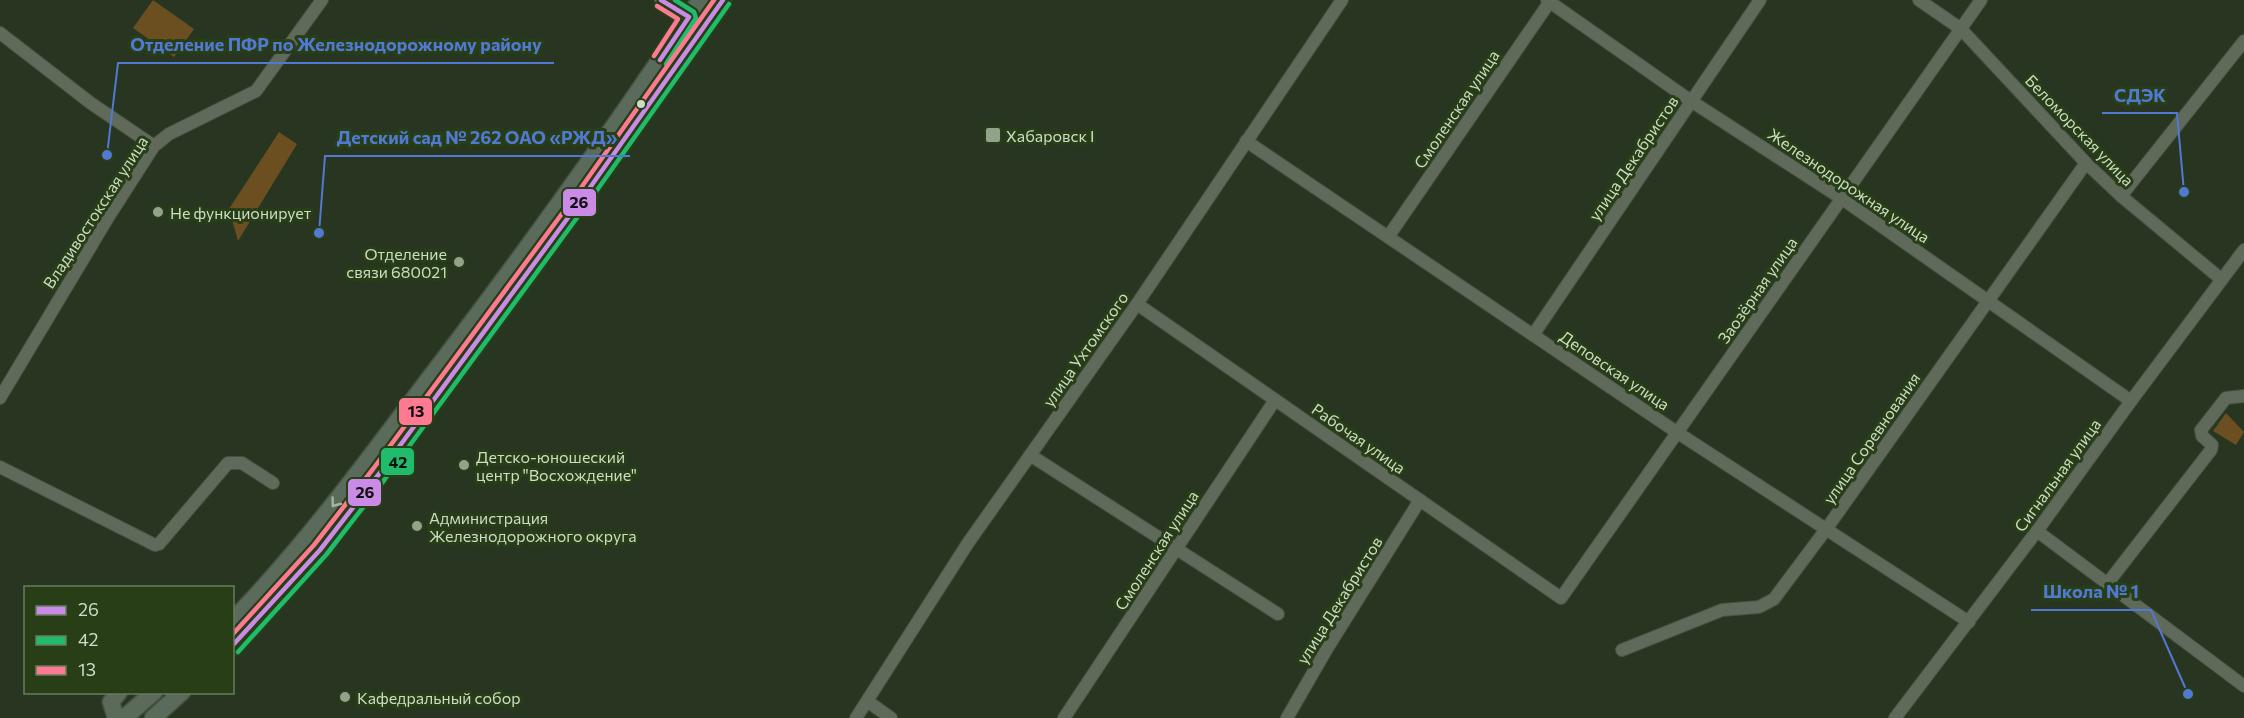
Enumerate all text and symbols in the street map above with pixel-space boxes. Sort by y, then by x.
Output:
callout: Отделение ПФР по Железнодорожному району [118,27,554,63]
text: Отделение ПФР по Железнодорожному району [130,33,542,55]
street label: Смоленская улица [1409,46,1503,172]
street label: Беломорская улица [2022,70,2138,190]
callout: СДЭК [2102,77,2177,113]
text: СДЭК [2114,84,2166,106]
street label: улица Декабристов [1584,92,1682,224]
unlabelled marker [635,98,647,110]
callout: Детский сад № 262 ОАО «РЖД» [325,120,630,156]
street label: Железнодорожная улица [1764,124,1934,246]
text: Детский сад № 262 ОАО «РЖД» [337,126,618,148]
marker: Хабаровск I [984,126,1002,144]
place label: Хабаровск I [1006,126,1095,145]
street label: Владивостокская улица [39,132,151,292]
line badge: 26 [562,188,597,217]
text: 26 [570,192,589,211]
place label: Не функционирует [170,203,312,222]
marker: Не функционирует [151,205,165,219]
street label: Заозёрная улица [1713,233,1801,347]
place label: Отделение связи 680021 [346,244,447,281]
marker: Отделение связи 680021 [452,255,466,269]
street label: улица Ухтомского [1038,288,1132,410]
street label: Деповская улица [1557,326,1673,414]
street label: улица Соревнования [1819,369,1923,507]
line badge: 13 [398,397,433,426]
street label: Рабочая улица [1309,399,1409,477]
text: 13 [408,401,424,420]
street label: Сигнальная улица [2010,415,2104,535]
line badge: 42 [380,447,415,476]
place label: Детско-юношеский центр "Восхождение" [476,447,637,484]
text: 42 [389,452,407,471]
marker: Детско-юношеский центр "Восхождение" [457,458,471,472]
line badge: 26 [347,478,382,507]
text: 26 [356,482,375,501]
street label: Смоленская улица [1110,487,1202,613]
one-way arrow [331,497,342,508]
place label: Администрация Железнодорожного округа [429,508,637,545]
marker: Администрация Железнодорожного округа [410,519,424,533]
street label: улица Декабристов [1292,533,1386,667]
callout: Школа № 1 [2031,574,2151,610]
text: Школа № 1 [2043,580,2139,602]
legend [24,586,234,694]
text: 26 [78,598,99,620]
text: 42 [78,628,99,650]
text: 13 [78,658,96,680]
place label: Кафедральный собор [357,688,521,707]
marker: Кафедральный собор [338,690,352,704]

